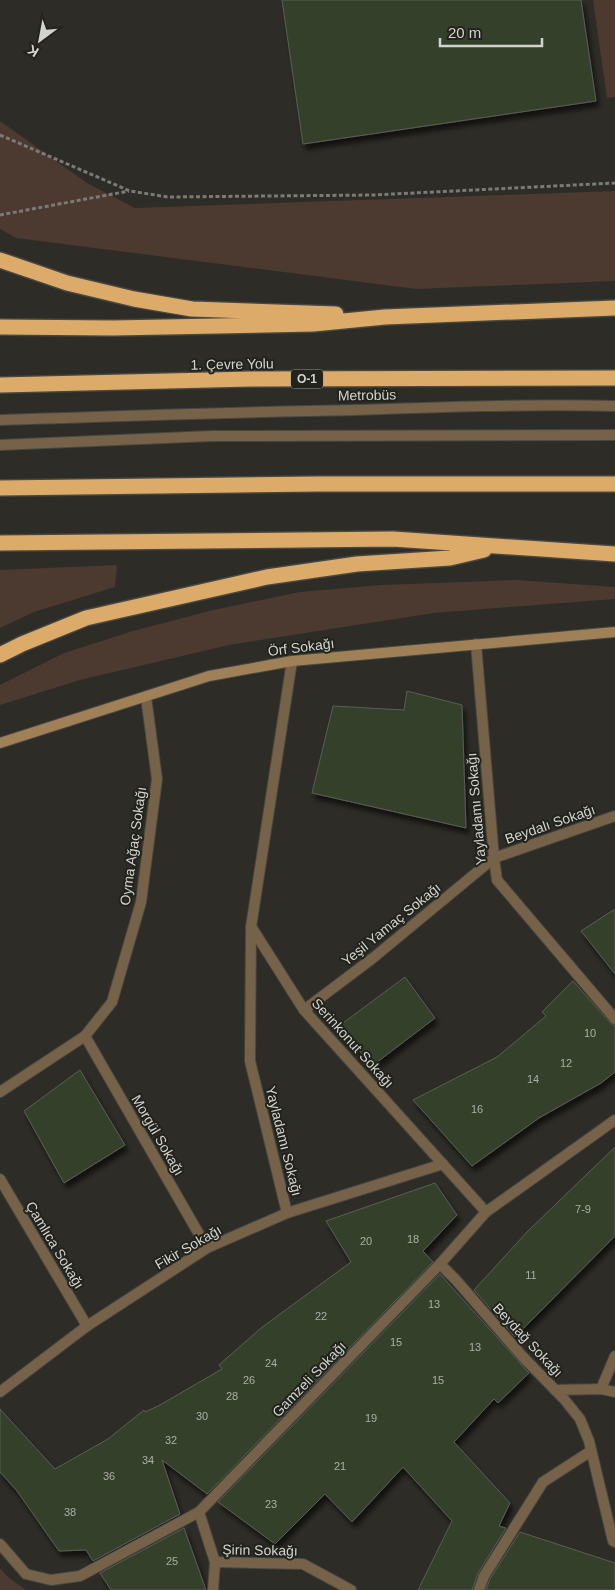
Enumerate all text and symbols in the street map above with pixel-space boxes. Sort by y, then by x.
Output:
north arrow [15,15,65,65]
scale bar [440,15,542,47]
text: 20 m [448,24,481,41]
text: K [25,42,42,60]
street label: 1. Çevre Yolu [190,355,274,373]
road number: O-1 [291,369,323,388]
street label: Metrobüs [338,386,396,404]
street label: Örf Sokağı [267,634,335,659]
street label: Yayladamı Sokağı [463,752,489,866]
street label: Oyma Ağaç Sokağı [117,786,149,906]
street label: Beydalı Sokağı [503,801,597,847]
street label: Yeşil Yamaç Sokağı [338,879,444,969]
street label: Serinkonut Sokağı [309,995,397,1091]
house number: 10 [584,1027,596,1039]
house number: 12 [560,1057,572,1069]
house number: 14 [527,1073,539,1085]
street label: Yayladamı Sokağı [263,1084,305,1198]
street label: Morgül Sokağı [129,1092,187,1178]
house number: 16 [471,1103,483,1115]
street label: Çamlıca Sokağı [23,1199,87,1291]
house number: 7-9 [575,1203,591,1215]
street label: Fikir Sokağı [152,1222,224,1272]
house number: 18 [407,1233,419,1245]
house number: 20 [360,1235,372,1247]
house number: 11 [525,1269,537,1281]
house number: 13 [428,1298,440,1310]
street label: Beydağ Sokağı [490,1300,566,1380]
house number: 22 [315,1310,327,1322]
house number: 15 [390,1336,402,1348]
street label: Gamzeli Sokağı [269,1338,349,1420]
house number: 13 [469,1341,481,1353]
house number: 24 [265,1357,277,1369]
house number: 26 [243,1374,255,1386]
house number: 15 [432,1374,444,1386]
house number: 28 [226,1390,238,1402]
house number: 30 [196,1410,208,1422]
house number: 19 [365,1412,377,1424]
house number: 32 [165,1434,177,1446]
house number: 34 [142,1454,154,1466]
house number: 21 [334,1460,346,1472]
house number: 36 [103,1470,115,1482]
house number: 23 [265,1498,277,1510]
house number: 38 [64,1506,76,1518]
street label: Şirin Sokağı [222,1541,298,1559]
house number: 25 [166,1555,178,1567]

